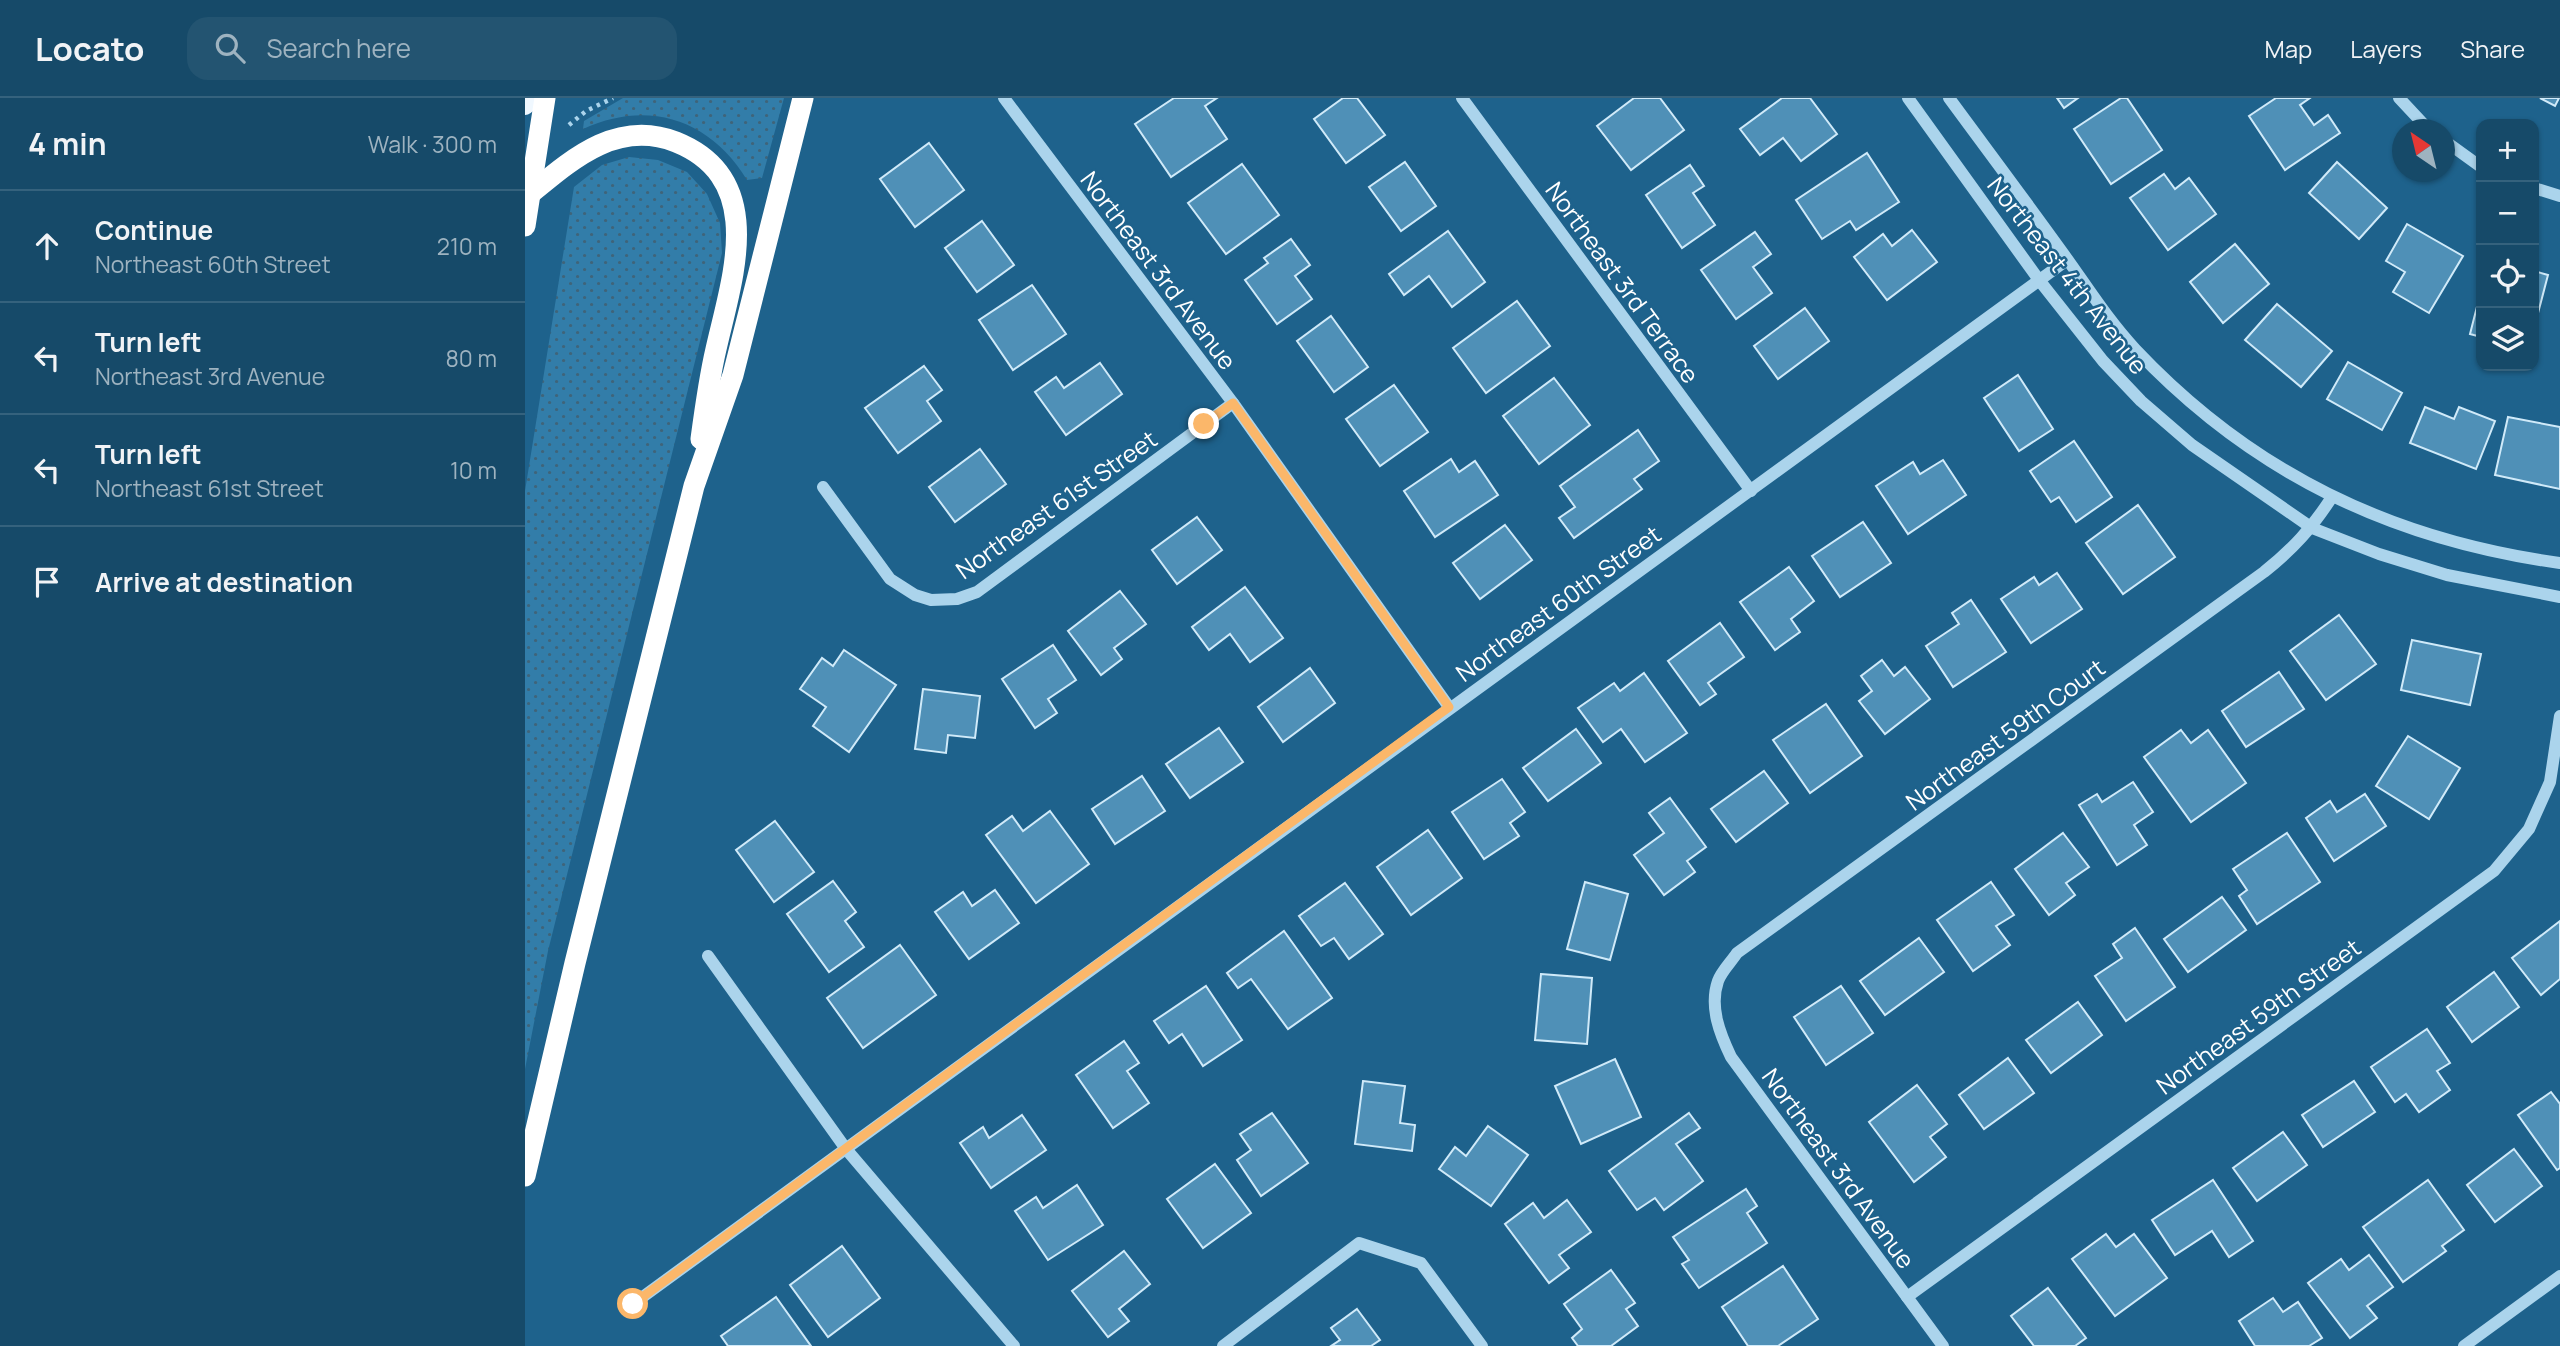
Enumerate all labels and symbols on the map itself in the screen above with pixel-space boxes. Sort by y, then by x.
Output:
north arrow [2392,119,2455,182]
street label: Northeast 3rd Avenue [1074,164,1244,376]
street label: Northeast 4th Avenue [1980,169,2156,381]
street label: Northeast 3rd Terrace [1539,175,1707,389]
route end [1188,408,1219,439]
street label: Northeast 61st Street [949,422,1163,586]
street label: Northeast 60th Street [1449,517,1667,689]
street label: Northeast 59th Court [1899,651,2111,817]
street label: Northeast 59th Street [2149,931,2367,1101]
street label: Northeast 3rd Avenue [1755,1061,1923,1275]
route start [617,1288,648,1319]

